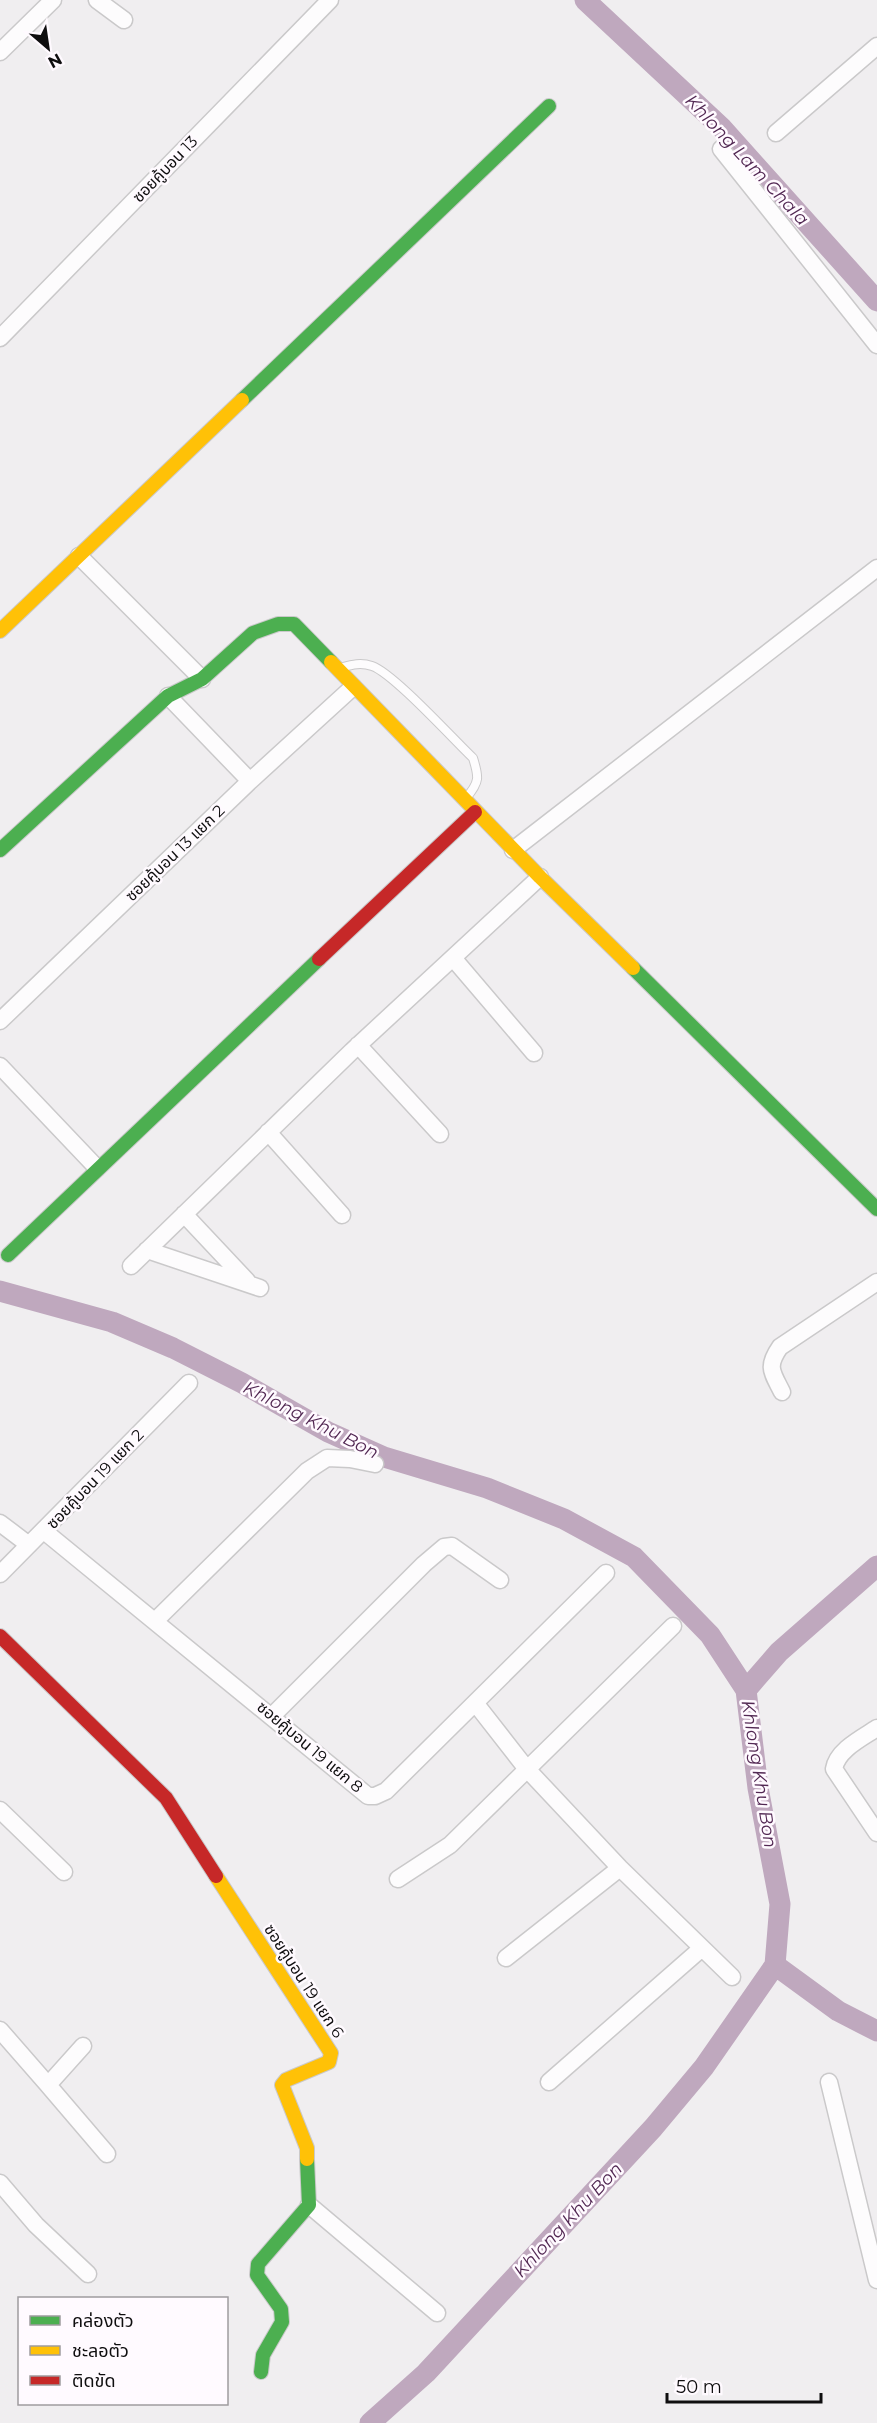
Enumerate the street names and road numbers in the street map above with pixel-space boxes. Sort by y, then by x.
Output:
street label: ซอยคู้บอน 13 [129,132,201,206]
street label: ซอยคู้บอน 13 แยก 2 [122,801,228,905]
street label: ซอยคู้บอน 19 แยก 2 [43,1425,147,1533]
street label: ซอยคู้บอน 19 แยก 8 [253,1697,367,1797]
street label: ซอยคู้บอน 19 แยก 6 [260,1921,348,2042]

